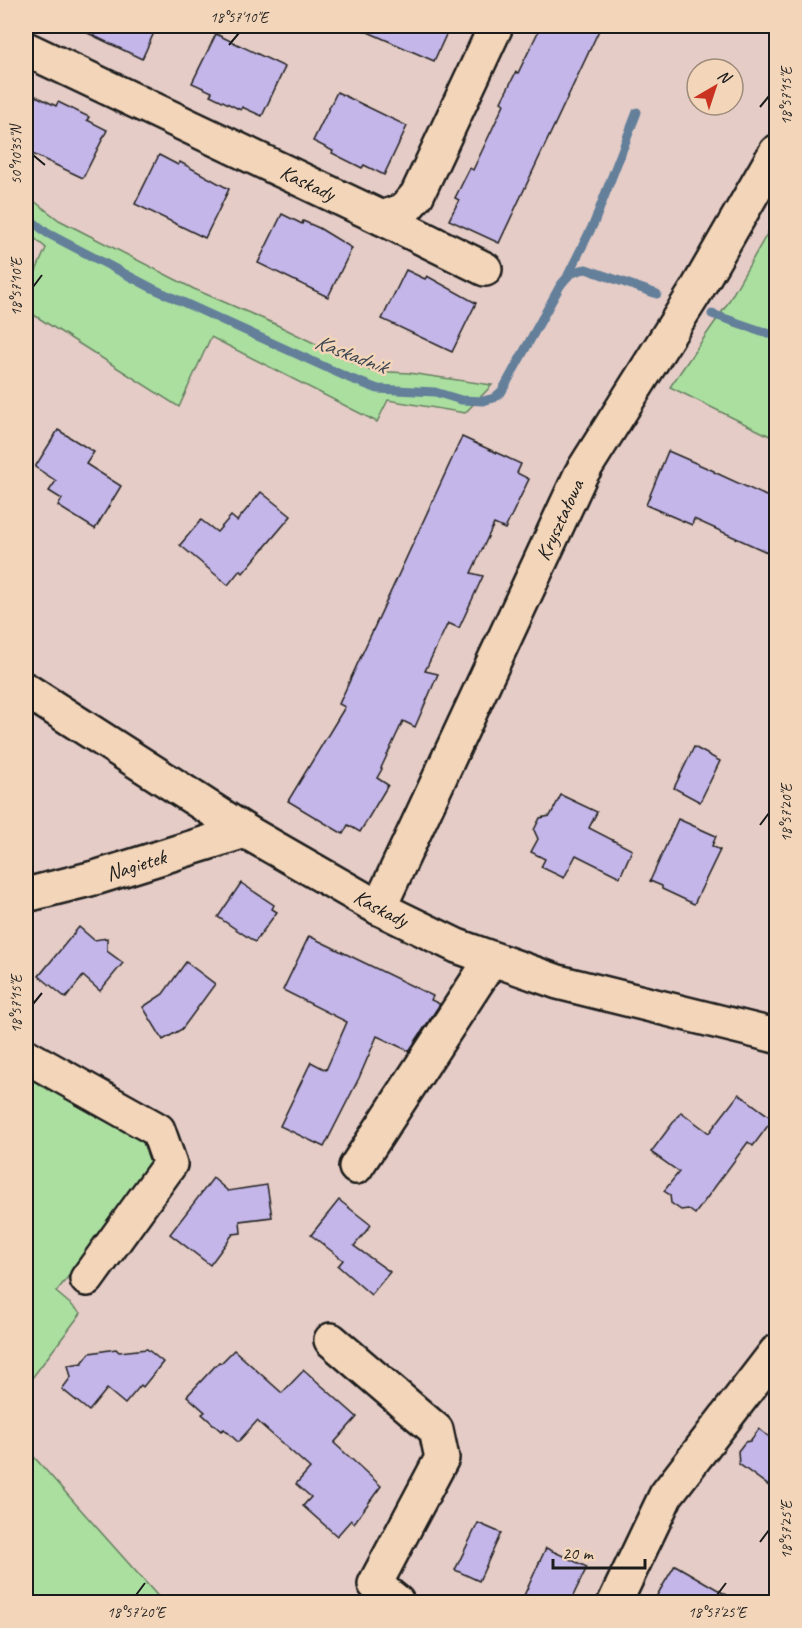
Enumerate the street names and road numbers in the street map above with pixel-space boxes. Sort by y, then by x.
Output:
street label: Kaskady [276,159,341,208]
street label: Kryształowa [530,474,590,565]
street label: Nagietek [103,843,170,887]
street label: Kaskady [349,883,414,934]

